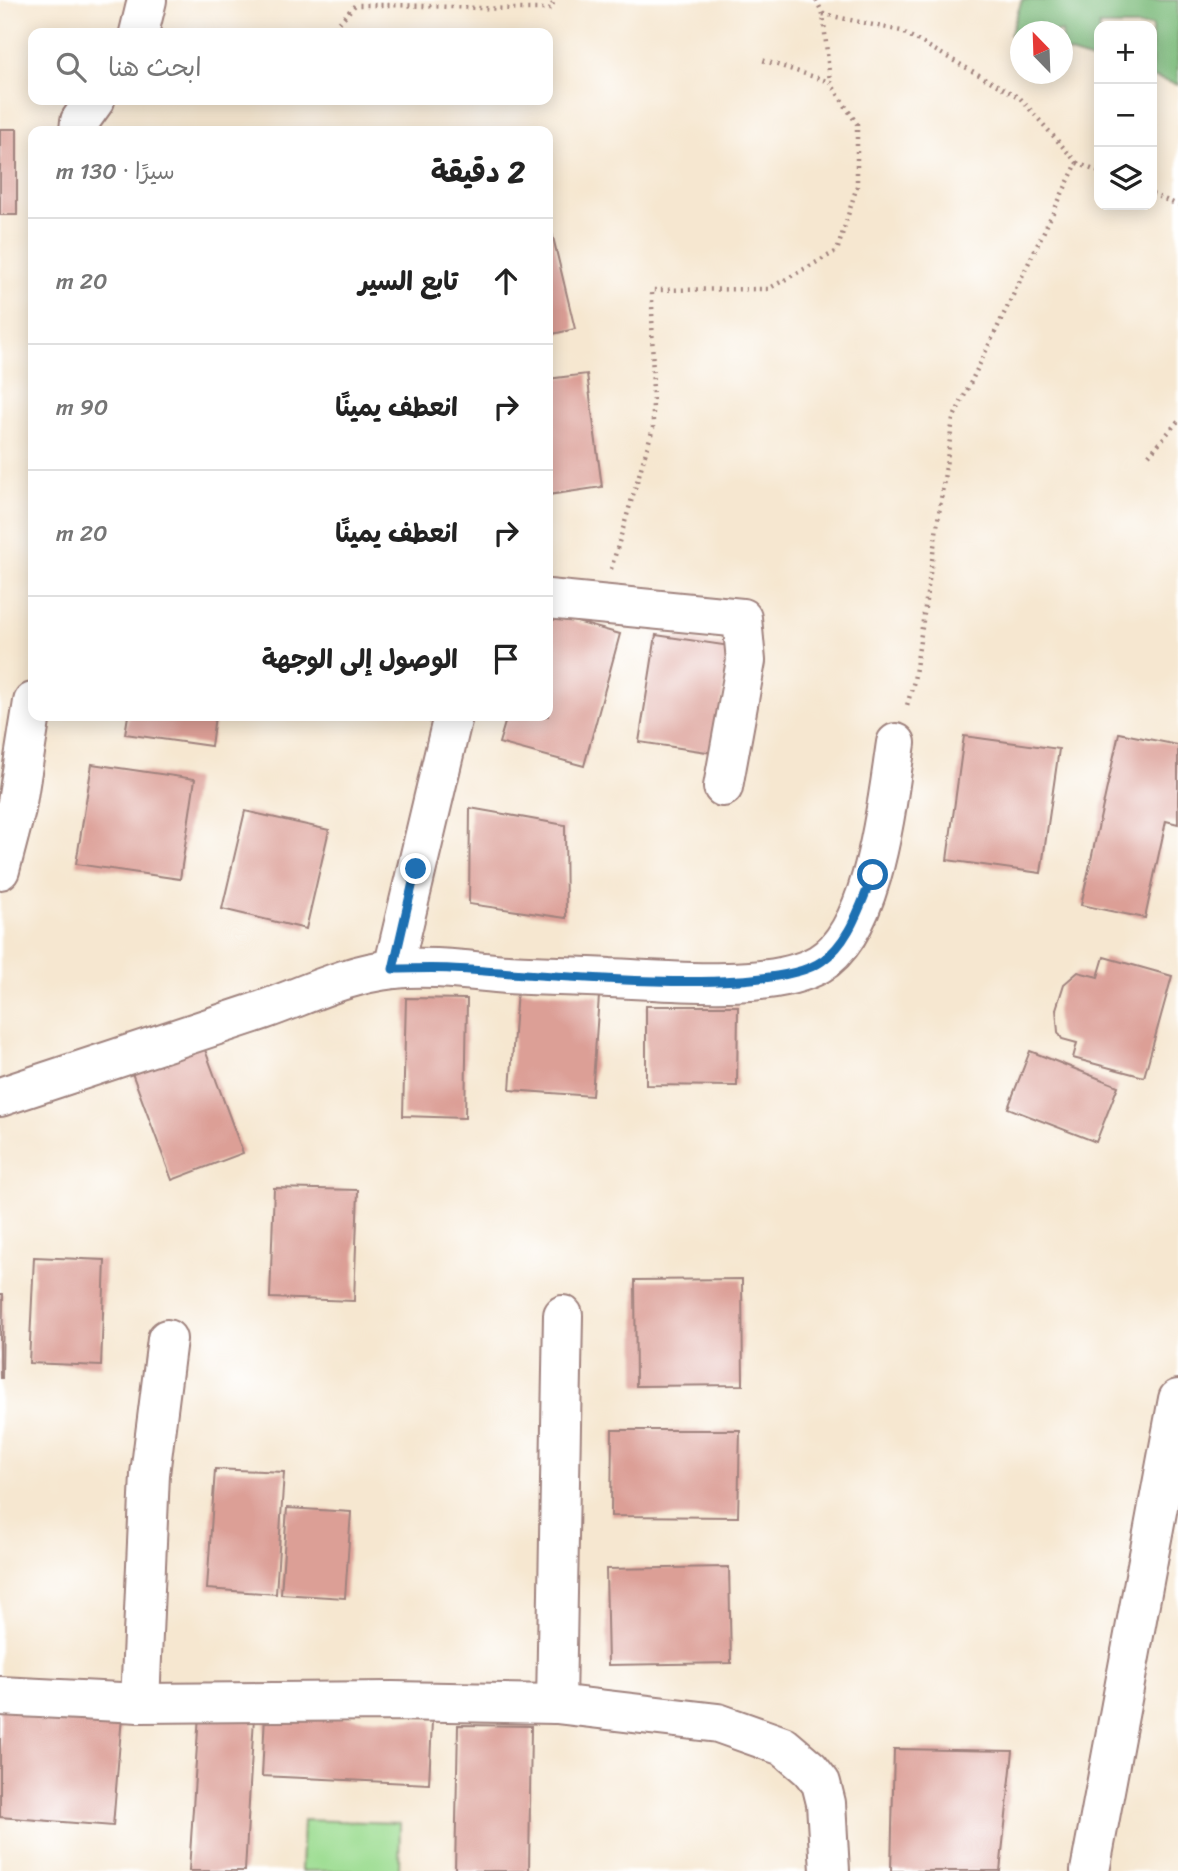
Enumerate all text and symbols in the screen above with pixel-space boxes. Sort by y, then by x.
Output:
north arrow [1010,21,1073,84]
map controls [1094,21,1157,210]
button: + [1094,21,1157,84]
search box [28,28,553,105]
text: ابحث هنا [108,44,202,90]
icon: search [52,48,90,86]
button: − [1094,84,1157,147]
text: 2 دقيقة [431,145,525,199]
button: layers [1094,147,1157,210]
text: سيرًا · 130 m [56,151,175,192]
text: تابع السير [359,258,458,304]
text: 20 m [56,261,107,302]
icon: ahead [487,262,525,300]
text: انعطف يمينًا [335,384,458,430]
text: 90 m [56,387,108,428]
icon: right [487,388,525,426]
text: انعطف يمينًا [335,510,458,556]
text: 20 m [56,513,107,554]
icon: right [487,514,525,552]
text: الوصول إلى الوجهة [262,636,458,682]
icon: arrive [487,640,525,678]
route end [400,853,431,884]
route start [857,859,888,890]

